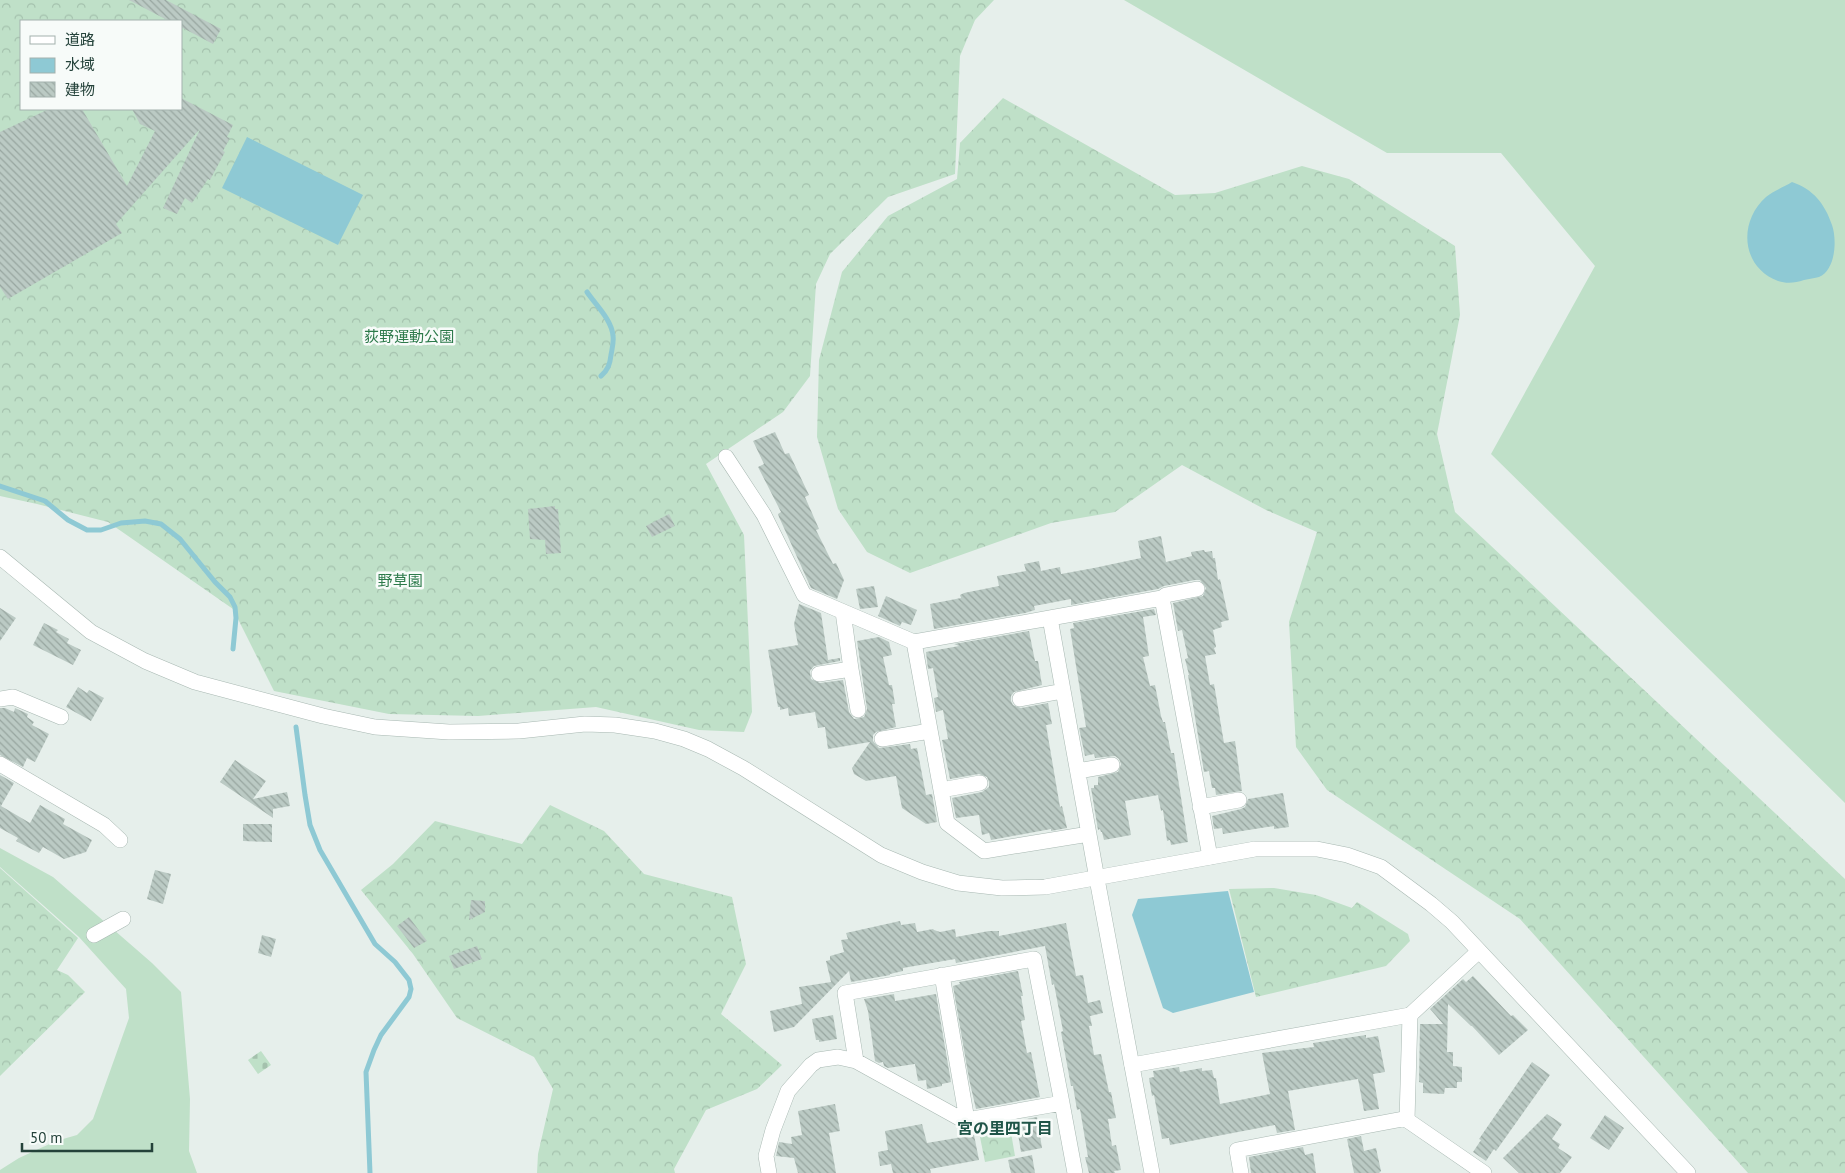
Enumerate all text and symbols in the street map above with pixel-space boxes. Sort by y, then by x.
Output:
legend [20,20,182,110]
text: 道路 [65,30,95,49]
text: 水域 [65,55,95,74]
text: 建物 [65,80,95,99]
park label: 荻野運動公園 [364,327,454,346]
park label: 野草園 [377,571,423,590]
district label: 宮の里四丁目 [957,1118,1053,1138]
scale bar [22,1120,152,1152]
text: 50 m [30,1128,63,1147]

